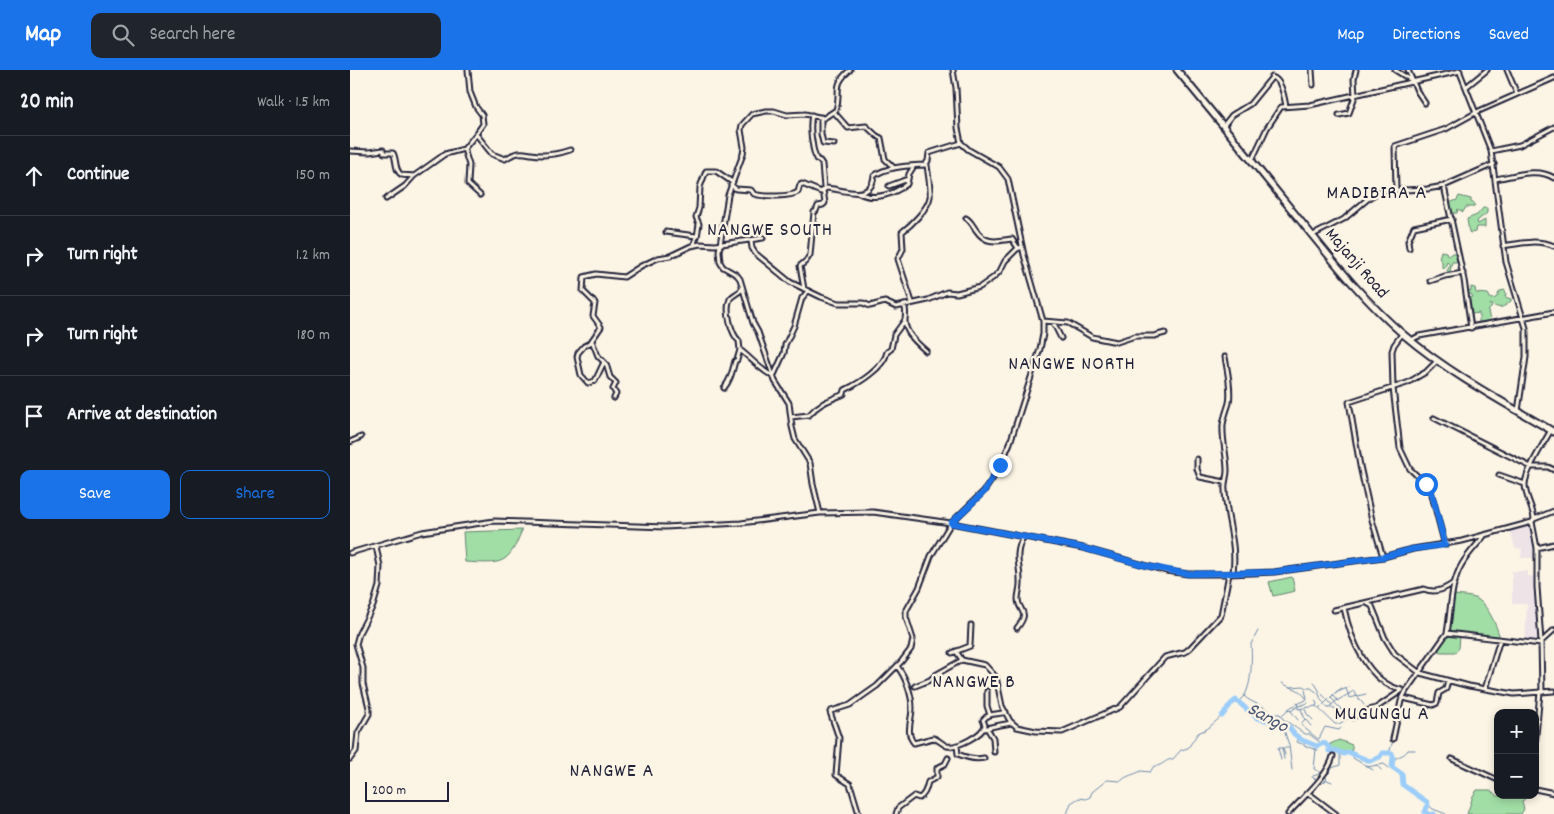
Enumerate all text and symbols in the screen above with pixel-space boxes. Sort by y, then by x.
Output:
search box [91,13,441,58]
text: Map [25,18,61,52]
icon: search [109,21,137,49]
text: Search here [149,22,235,49]
text: Map [1337,23,1364,48]
text: Directions [1392,23,1461,48]
text: Saved [1489,23,1529,48]
text: 20 min [20,88,73,118]
text: Walk · 1.5 km [257,91,330,114]
icon: ahead [20,162,48,190]
text: Continue [67,162,129,189]
text: 150 m [296,164,330,187]
district label: MADIBIRA A [1327,180,1428,208]
district label: NANGWE SOUTH [707,217,833,245]
street label: Majanji Road [1318,223,1394,305]
icon: right [20,242,48,270]
text: Turn right [67,242,138,269]
text: 1.2 km [296,244,330,267]
icon: right [20,322,48,350]
text: Turn right [67,322,138,349]
text: 180 m [297,324,330,347]
district label: NANGWE NORTH [1008,351,1136,379]
icon: arrive [20,402,48,430]
text: Arrive at destination [67,402,217,429]
route end [989,454,1012,477]
button: Save [20,470,170,519]
button: Share [180,470,330,519]
route start [1415,473,1438,496]
district label: NANGWE B [932,669,1016,697]
water label: Sango [1242,697,1294,742]
district label: MUGUNGU A [1334,701,1430,729]
map controls [1494,709,1539,799]
button: + [1494,709,1539,754]
button: − [1494,754,1539,799]
district label: NANGWE A [570,758,654,786]
scale bar [365,779,449,802]
text: 200 m [372,781,406,801]

